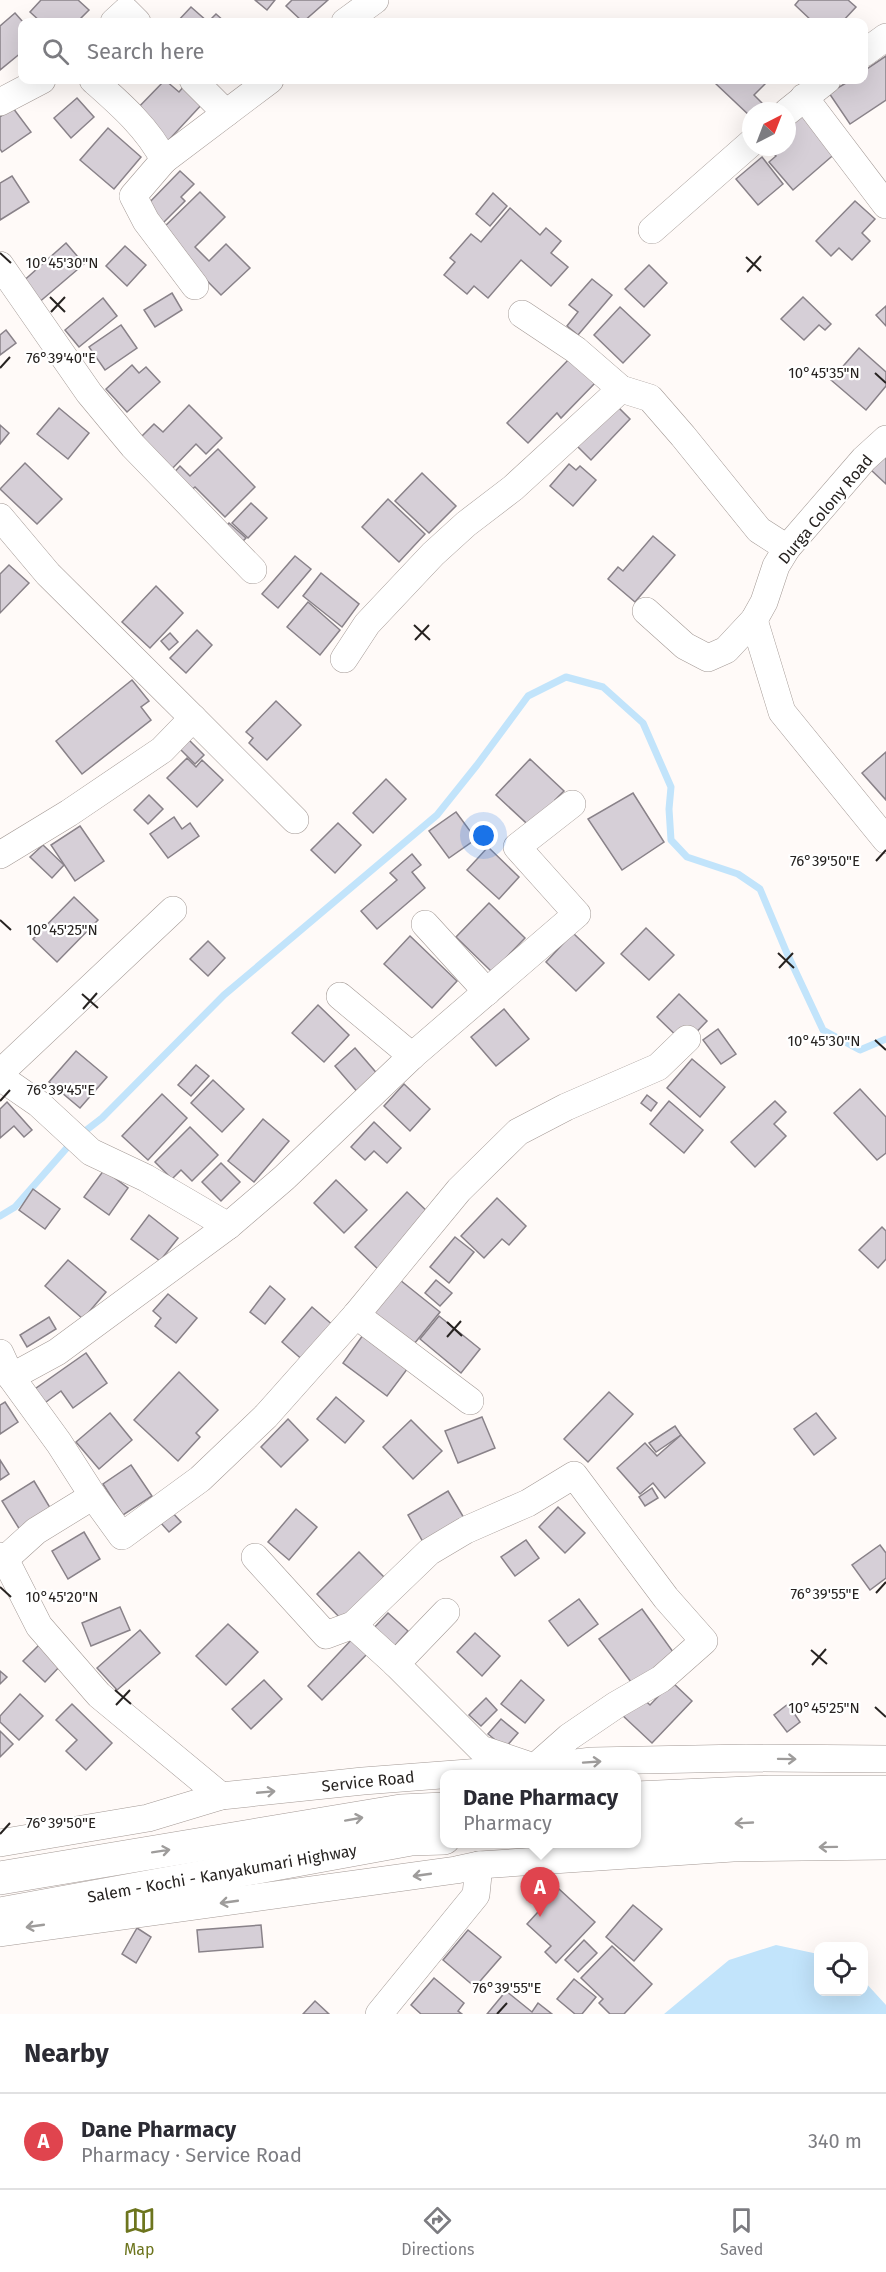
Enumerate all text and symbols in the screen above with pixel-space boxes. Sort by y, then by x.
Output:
search box [18,18,868,84]
icon: search [39,35,72,68]
text: Search here [87,38,205,65]
north arrow [742,102,796,156]
text: 10°45'30"N [26,254,98,272]
text: 76°39'40"E [26,349,96,367]
text: 10°45'35"N [788,364,860,382]
street label: Durga Colony Road [774,451,877,568]
your location [469,821,498,850]
text: 76°39'50"E [790,852,860,870]
text: 10°45'25"N [26,921,98,939]
text: 10°45'30"N [788,1032,860,1050]
text: 76°39'45"E [27,1081,95,1099]
text: 76°39'55"E [791,1585,860,1603]
text: 10°45'20"N [26,1588,98,1606]
text: 10°45'25"N [788,1699,860,1717]
one-way arrow [777,1753,797,1764]
one-way arrow [582,1756,602,1767]
street label: Service Road [321,1767,415,1796]
popup [440,1770,641,1848]
text: Dane Pharmacy [463,1784,618,1811]
one-way arrow [256,1786,276,1797]
text: Pharmacy [463,1811,552,1835]
text: 76°39'50"E [26,1814,96,1832]
one-way arrow [343,1814,363,1825]
one-way arrow [734,1818,754,1829]
street label: Salem - Kochi - Kanyakumari Highway [86,1840,358,1907]
one-way arrow [818,1841,838,1853]
one-way arrow [151,1846,171,1857]
pin: A [520,1868,560,1917]
one-way arrow [413,1870,432,1881]
one-way arrow [219,1897,239,1908]
one-way arrow [26,1921,46,1932]
map controls [814,1942,868,1996]
button: locate [814,1942,868,1996]
text: 76°39'55"E [473,1979,542,1997]
text: Nearby [24,2038,109,2069]
text: Dane Pharmacy [81,2116,236,2143]
text: A [38,2129,49,2153]
text: 340 m [808,2129,862,2153]
text: Pharmacy · Service Road [81,2143,302,2167]
tab: Map [123,2204,156,2259]
tab: Directions [401,2204,475,2259]
tab: Saved [720,2204,763,2259]

